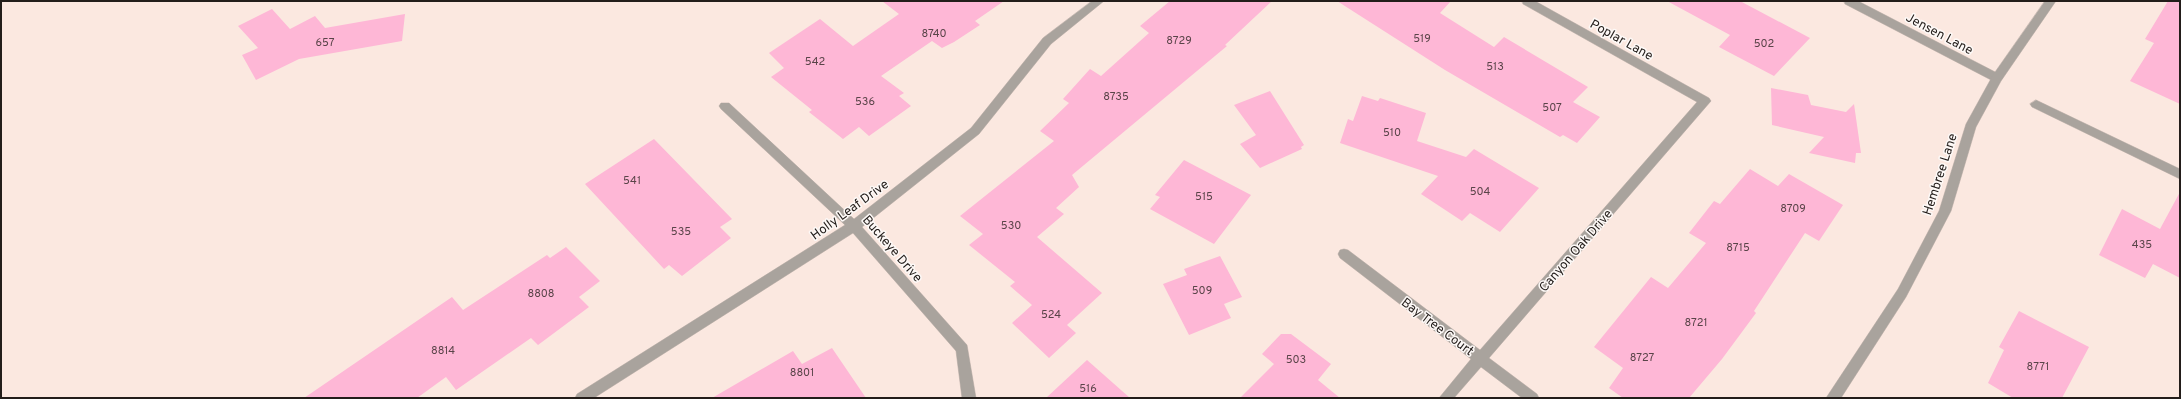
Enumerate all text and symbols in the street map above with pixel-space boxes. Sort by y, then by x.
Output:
street label: Jensen Lane [1903,10,1975,59]
street label: Poplar Lane [1587,17,1656,65]
house number: 8740 [921,27,947,41]
house number: 519 [1413,32,1431,46]
house number: 8729 [1166,34,1192,48]
house number: 657 [315,36,335,50]
house number: 502 [1754,37,1774,51]
house number: 542 [805,55,825,69]
house number: 513 [1486,60,1504,74]
house number: 8735 [1103,90,1129,104]
house number: 536 [855,95,875,109]
house number: 507 [1542,101,1562,115]
house number: 510 [1383,126,1401,140]
street label: Hembree Lane [1920,132,1962,218]
house number: 541 [623,174,641,188]
street label: Holly Leaf Drive [808,177,892,244]
house number: 504 [1470,185,1491,199]
house number: 515 [1195,190,1213,204]
house number: 8709 [1780,202,1806,216]
street label: Canyon Oak Drive [1536,207,1617,296]
street label: Buckeye Drive [858,213,925,286]
house number: 530 [1001,219,1021,233]
house number: 535 [671,225,691,239]
house number: 435 [2132,238,2152,252]
house number: 8715 [1726,241,1750,255]
house number: 509 [1192,284,1212,298]
house number: 8808 [527,287,555,301]
street label: Bay Tree Court [1397,295,1476,360]
house number: 524 [1041,308,1061,322]
house number: 8721 [1684,316,1708,330]
house number: 8814 [431,344,455,358]
house number: 8727 [1630,351,1655,365]
house number: 503 [1286,353,1306,367]
house number: 8771 [2027,360,2049,374]
house number: 8801 [790,366,814,380]
house number: 516 [1079,382,1097,396]

